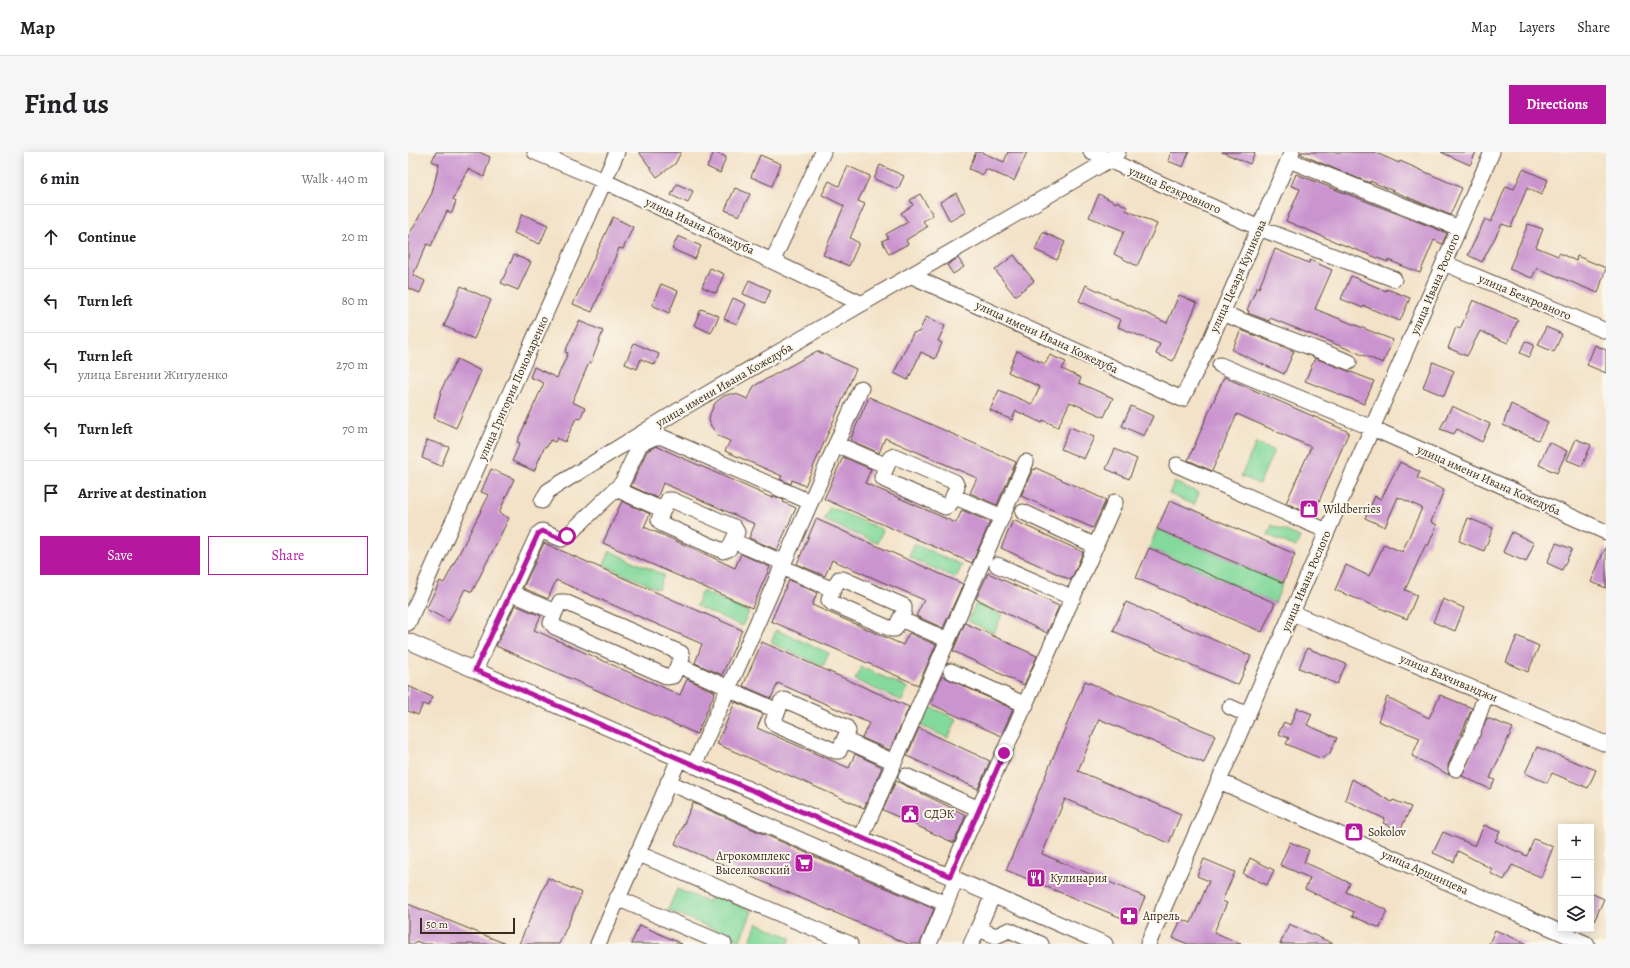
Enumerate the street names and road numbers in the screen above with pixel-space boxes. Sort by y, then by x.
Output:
street label: улица Безкровного [1126,162,1224,217]
street label: улица Ивана Кожедуба [642,193,758,259]
street label: улица Цезаря Куникова [1205,217,1270,336]
street label: улица Ивана Рослого [1406,231,1464,338]
street label: улица Безкровного [1475,270,1574,324]
street label: улица имени Ивана Кожедуба [972,296,1121,377]
street label: улица Григория Пономаренко [474,313,552,464]
street label: улица имени Ивана Кожедуба [652,339,796,431]
street label: улица имени Ивана Кожедуба [1414,441,1564,519]
street label: улица Ивана Рослого [1277,528,1335,635]
street label: улица Бахчиванджи [1397,650,1500,706]
street label: улица Аршинцева [1378,845,1471,898]

